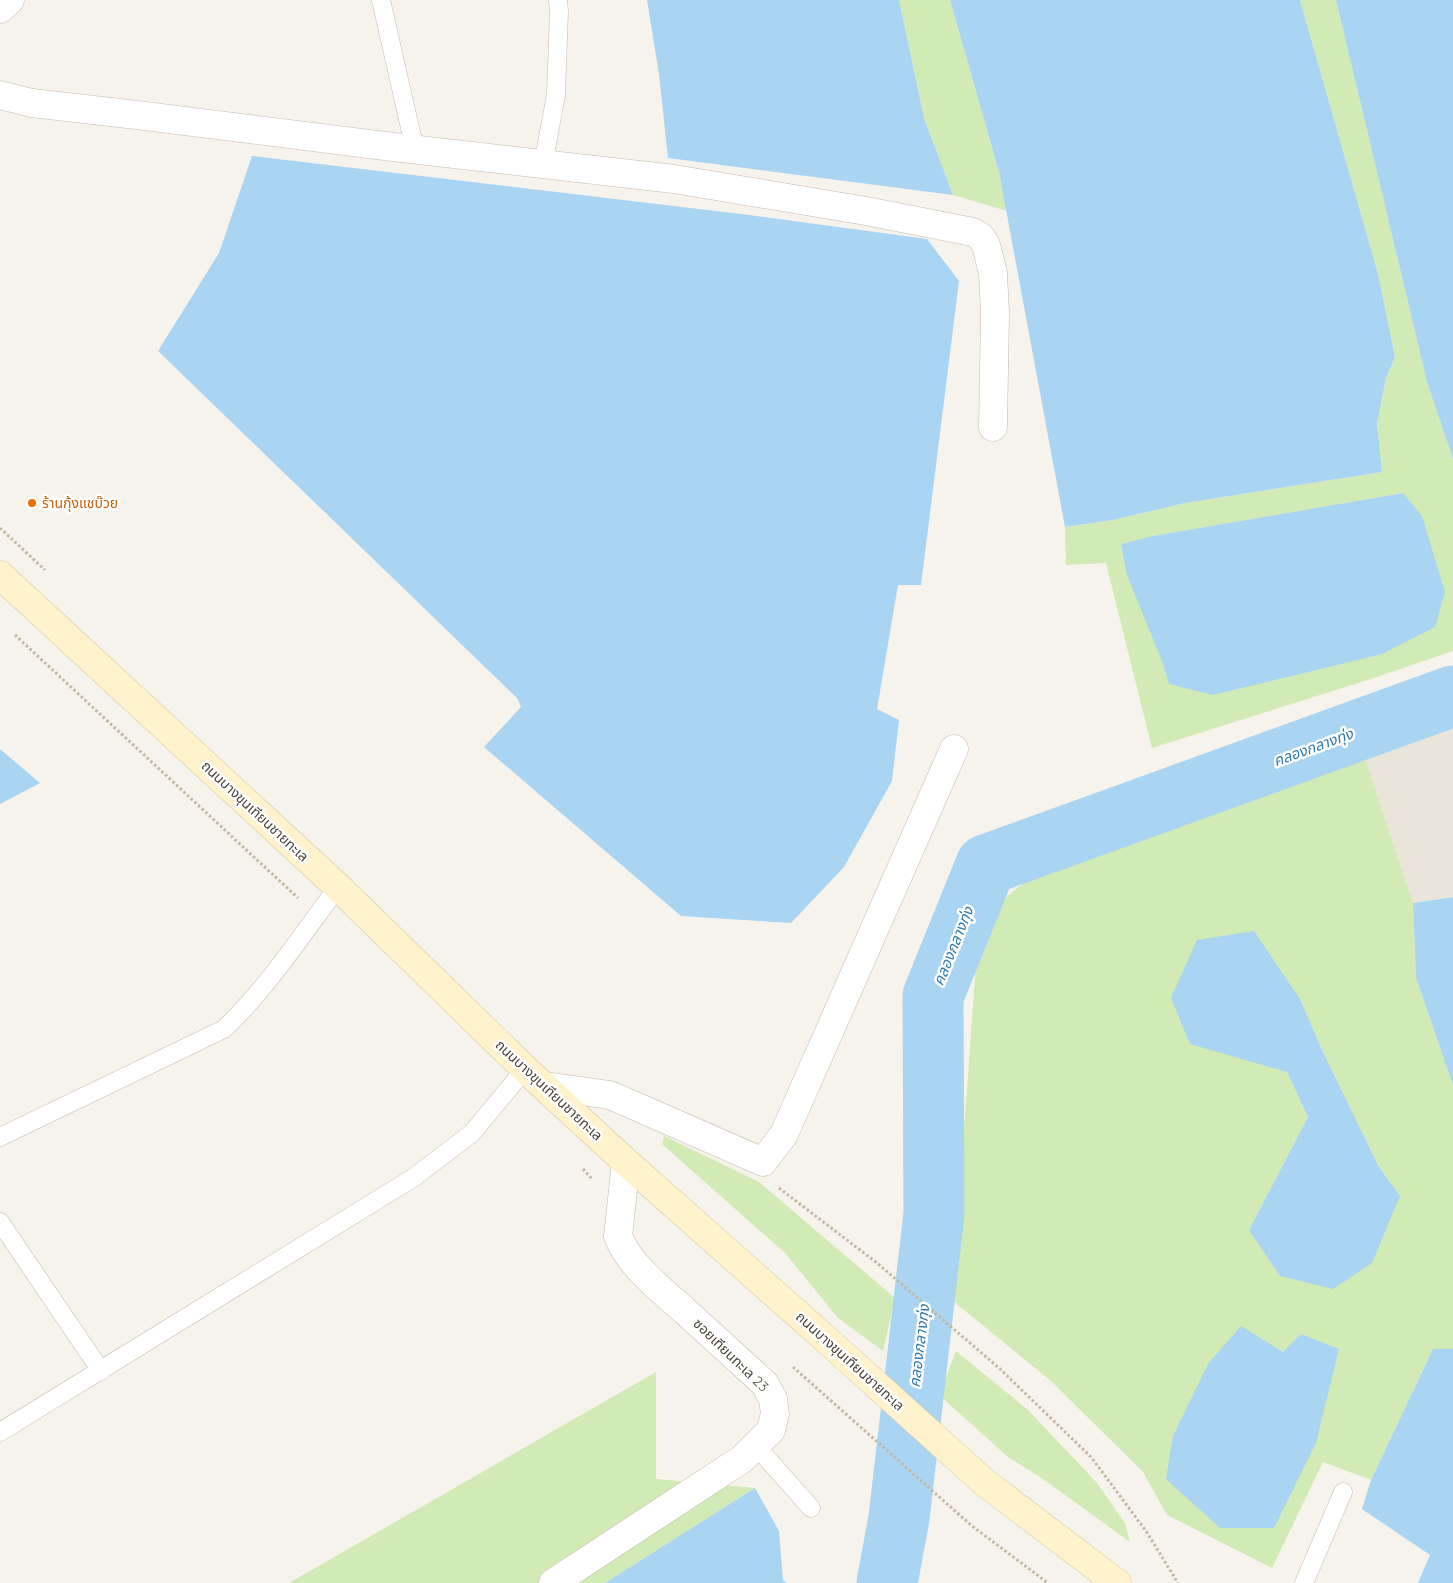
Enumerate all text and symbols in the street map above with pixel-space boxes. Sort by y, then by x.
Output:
place label: ร้านกุ้งแชบ๊วย [42,494,118,512]
marker: ร้านกุ้งแชบ๊วย [26,497,38,509]
water label: คลองกลางทุ่ง [1271,723,1356,770]
street label: ถนนบางขุนเทียนชายทะเล [198,757,312,865]
water label: คลองกลางทุ่ง [929,903,978,988]
street label: ถนนบางขุนเทียนชายทะเล [492,1036,606,1144]
water label: คลองกลางทุ่ง [904,1303,934,1389]
street label: ถนนบางขุนเทียนชายทะเล [792,1307,908,1415]
street label: ซอยเทียนทะเล 23 [690,1315,772,1395]

